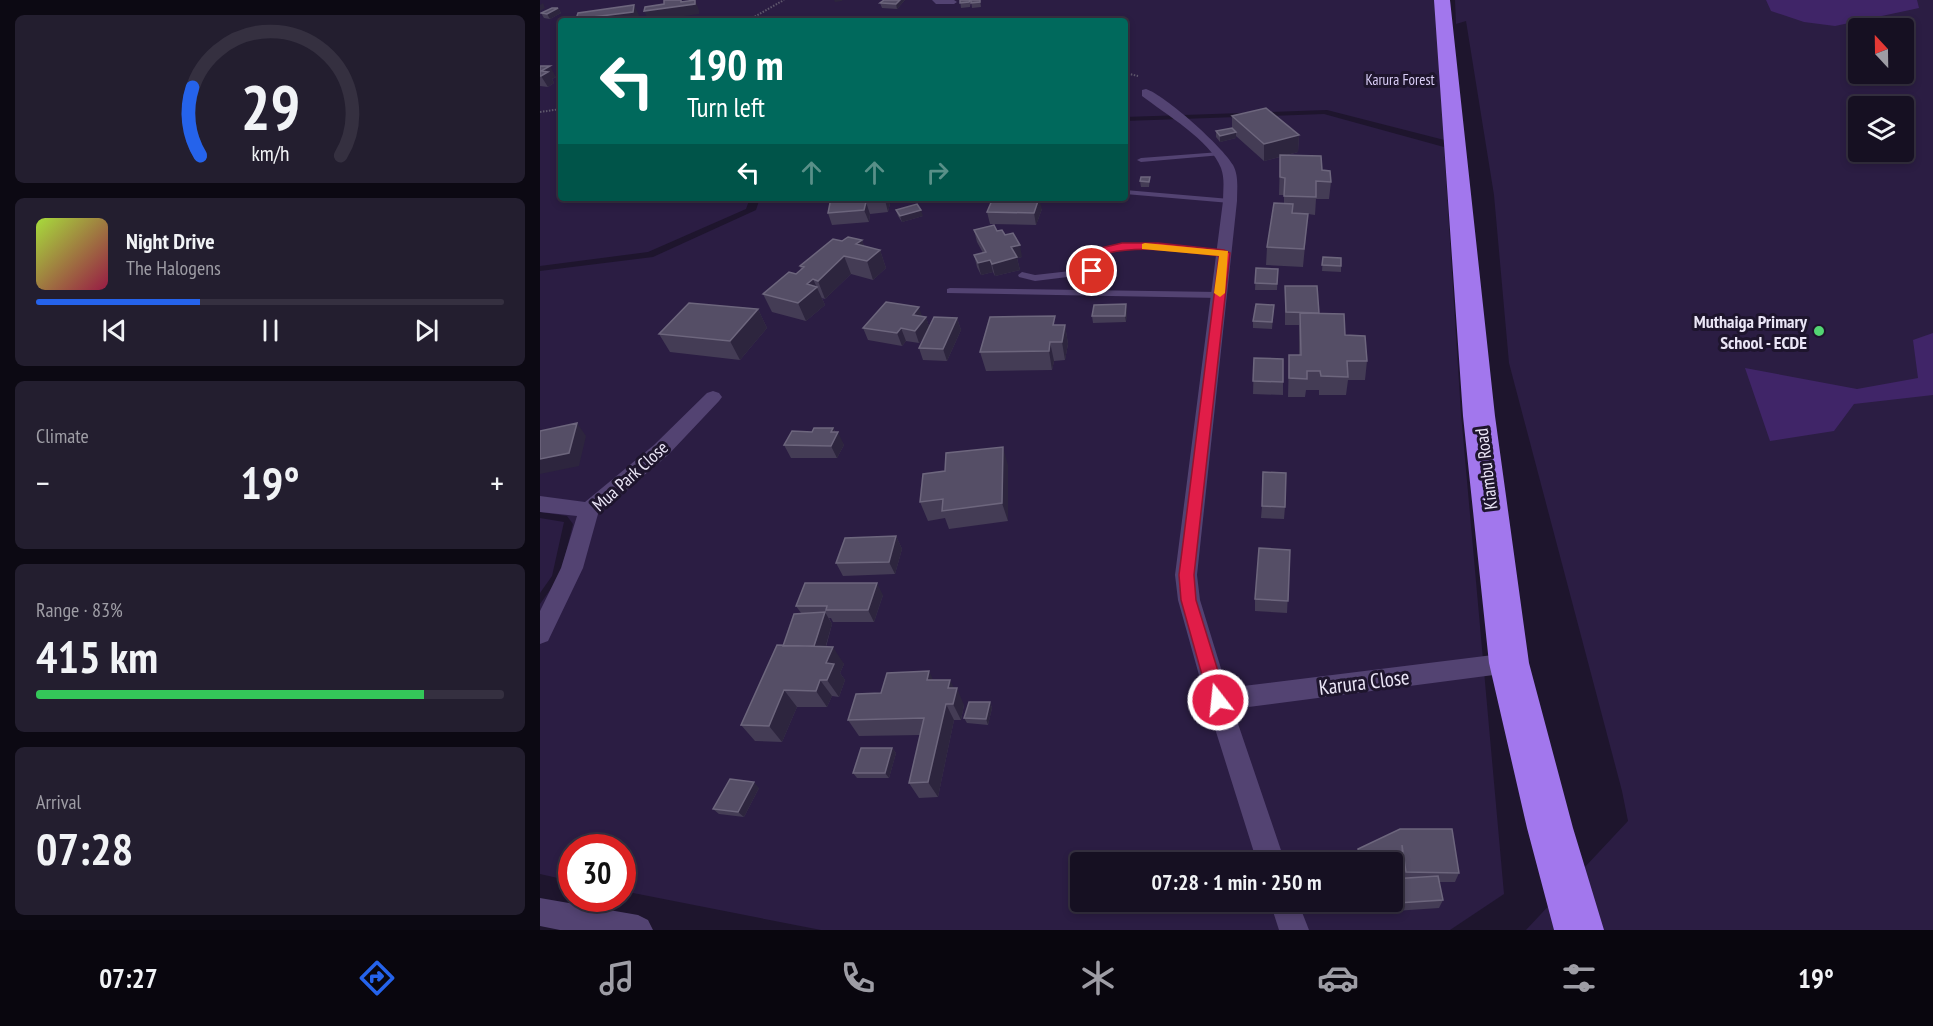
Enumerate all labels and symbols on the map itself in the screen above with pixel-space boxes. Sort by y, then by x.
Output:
north arrow [1848,18,1914,84]
park label: Karura Forest [1365,70,1435,89]
pin [1066,245,1117,296]
place label: Muthaiga Primary School - ECDE [1694,310,1808,354]
marker: Muthaiga Primary School - ECDE [1812,324,1826,338]
street label: Kiambu Road [1470,427,1502,511]
street label: Mua Park Close [587,436,673,516]
street label: Karura Close [1317,663,1411,701]
position arrow [1186,668,1250,732]
speed limit sign: 30 [558,834,636,912]

